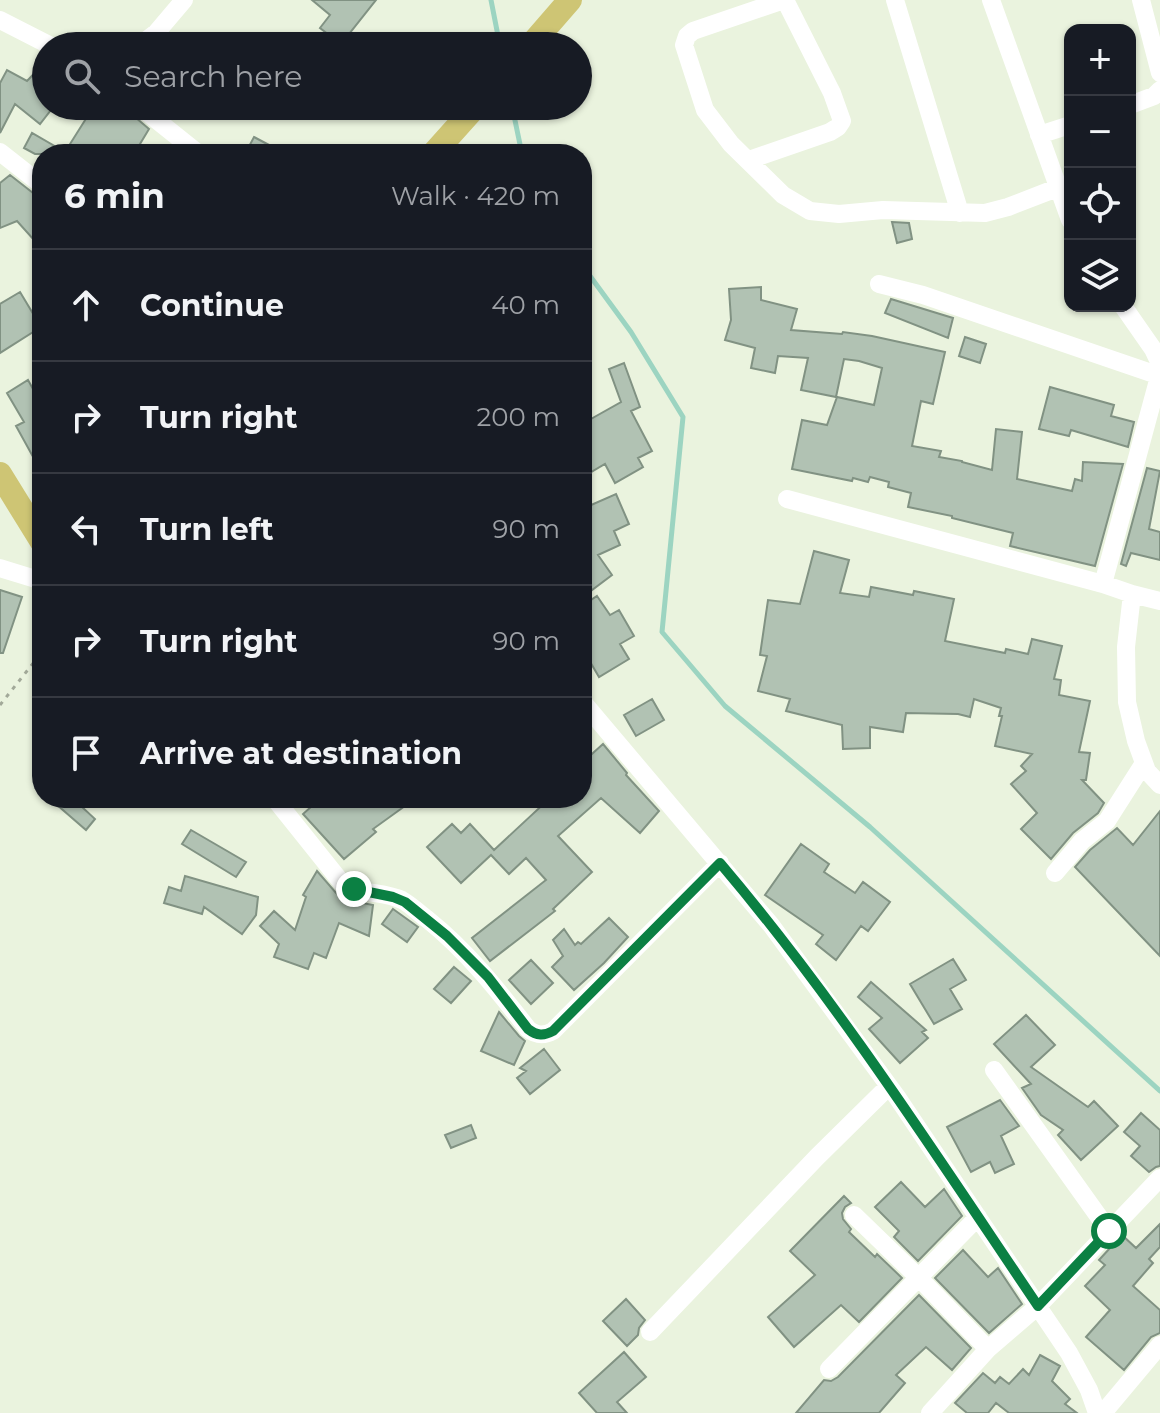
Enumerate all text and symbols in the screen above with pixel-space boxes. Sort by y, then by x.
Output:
map controls [1064,24,1136,312]
button: + [1064,24,1136,96]
search box [32,32,592,120]
icon: search [60,54,104,98]
text: Search here [124,58,302,95]
button: − [1064,96,1136,168]
button: locate [1064,168,1136,240]
text: 6 min [64,175,165,217]
text: Walk · 420 m [391,180,560,212]
button: layers [1064,240,1136,312]
icon: ahead [64,283,108,327]
text: Continue [140,287,284,324]
text: 40 m [491,289,560,321]
icon: right [64,395,108,439]
text: Turn right [140,399,297,436]
text: 200 m [476,401,560,433]
icon: left [64,507,108,551]
text: Turn left [140,511,273,548]
text: 90 m [493,513,560,545]
icon: right [64,619,108,663]
text: Turn right [140,623,297,660]
text: 90 m [493,625,560,657]
icon: arrive [64,731,108,775]
text: Arrive at destination [140,735,462,772]
route end [336,871,372,907]
route start [1091,1213,1127,1249]

